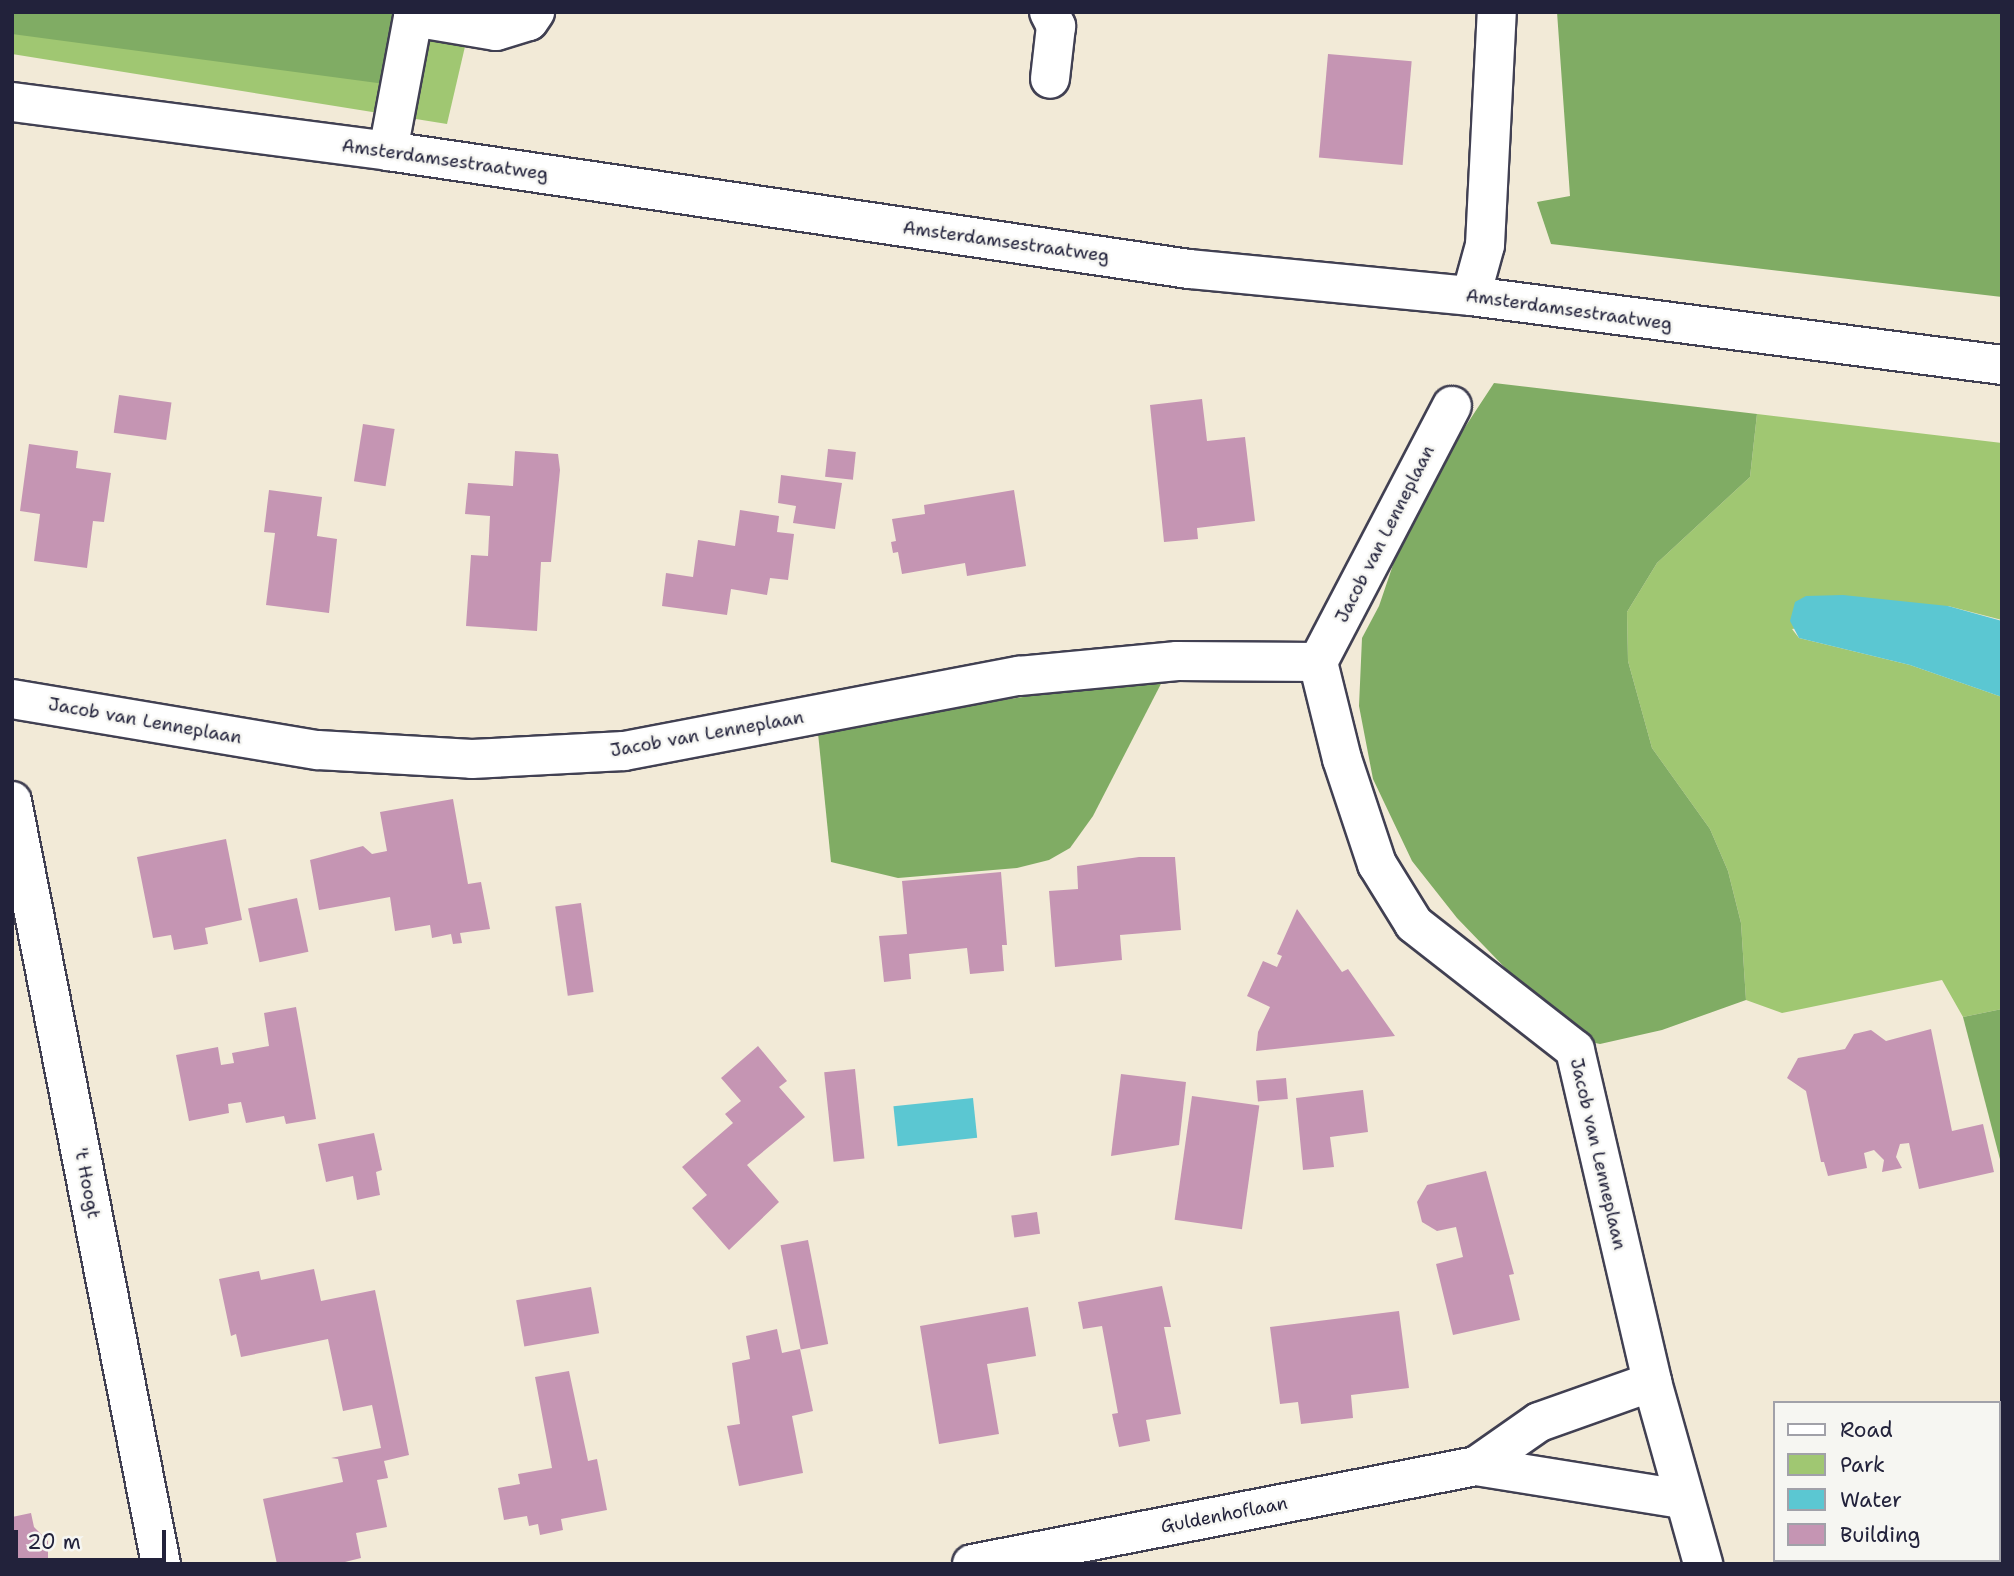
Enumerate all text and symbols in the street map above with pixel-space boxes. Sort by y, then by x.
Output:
street label: Amsterdamsestraatweg [340,135,550,185]
street label: Amsterdamsestraatweg [901,217,1111,267]
street label: Amsterdamsestraatweg [1464,285,1674,335]
street label: Jacob van Lenneplaan [1331,442,1439,626]
street label: Jacob van Lenneplaan [47,693,243,749]
street label: Jacob van Lenneplaan [609,706,805,762]
street label: Jacob van Lenneplaan [1565,1056,1631,1252]
street label: 't Hoogt [70,1146,104,1220]
legend [1772,1401,2000,1562]
text: Road [1840,1416,1893,1444]
text: Park [1840,1451,1885,1479]
text: Water [1840,1486,1902,1514]
street label: Guldenhoflaan [1159,1492,1289,1538]
scale bar [18,1516,170,1560]
text: Building [1840,1521,1920,1549]
text: 20 m [27,1528,81,1556]

